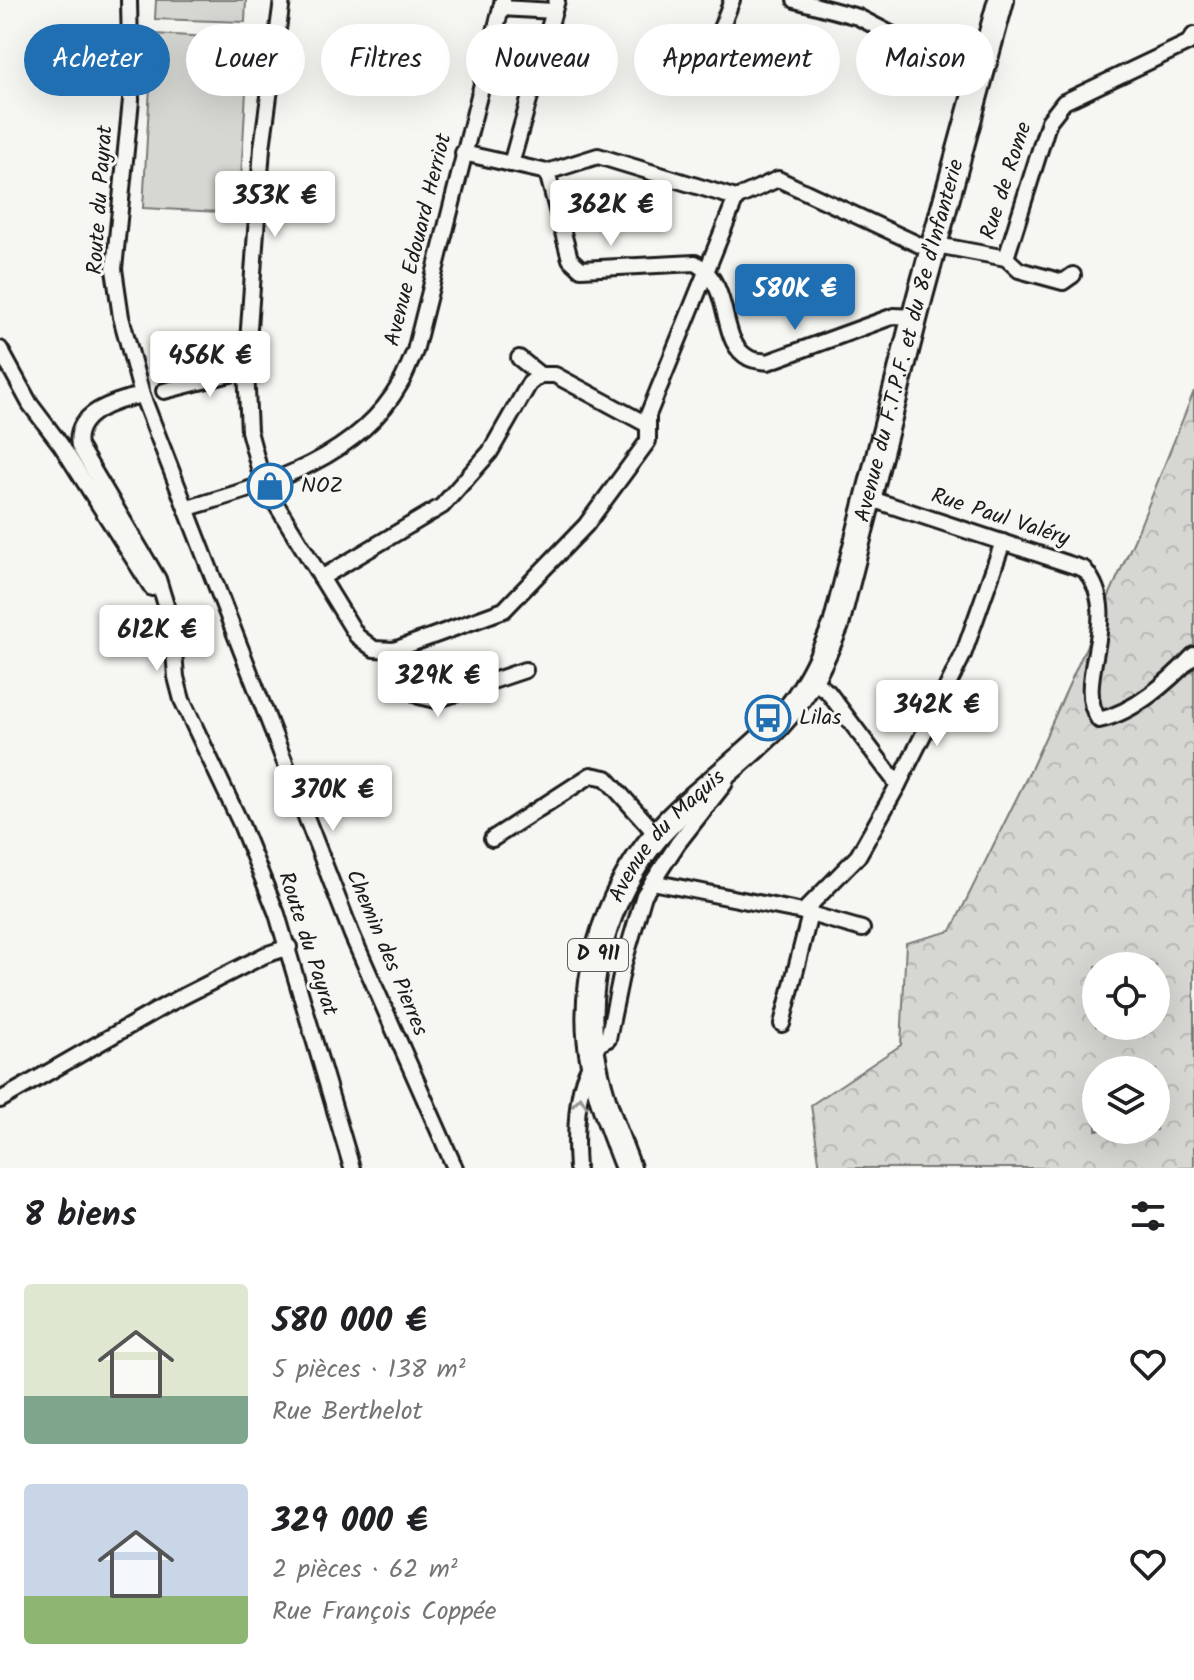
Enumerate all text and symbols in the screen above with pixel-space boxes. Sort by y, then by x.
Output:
chip: Acheter [24,24,170,96]
chip: Louer [186,24,305,96]
chip: Filtres [321,24,450,96]
chip: Nouveau [466,24,618,96]
chip: Appartement [634,24,840,96]
chip: Maison [856,24,994,96]
street label: Rue de Rome [971,117,1043,244]
street label: Route du Payrat [78,124,124,276]
street label: Avenue Edouard Herriot [376,129,463,350]
street label: Avenue du F.T.P.F. et du 8e d'Infanterie [845,155,974,526]
pin: 353K € [210,171,340,239]
text: 353K € [233,176,317,218]
pin: 362K € [546,180,676,248]
text: 362K € [568,185,654,227]
pin: 580K € [730,264,860,332]
text: 580K € [753,269,837,311]
pin: 456K € [145,331,275,399]
text: 456K € [168,336,252,378]
shop icon: NOZ [246,462,294,510]
place label: NOZ [301,469,343,504]
street label: Rue Paul Valéry [926,479,1074,557]
pin: 612K € [92,605,222,673]
text: 612K € [117,610,197,652]
pin: 329K € [373,651,503,719]
text: 329K € [396,656,480,698]
pin: 342K € [872,680,1002,748]
text: 342K € [894,685,980,727]
bus stop icon: Lilas [744,694,792,742]
place label: Lilas [799,701,842,736]
street label: Avenue du Maquis [600,761,734,909]
pin: 370K € [268,765,398,833]
text: 370K € [292,770,374,812]
street label: Chemin des Pierres [335,864,437,1042]
street label: Route du Payrat [267,867,347,1021]
road number: D 911 [568,939,628,971]
map controls [1082,952,1170,1144]
button: locate [1082,952,1170,1040]
button: layers [1082,1056,1170,1144]
one-way arrow [572,1095,589,1108]
text: 8 biens [24,1189,137,1243]
icon: filters [1126,1194,1170,1238]
text: 580 000 € [272,1295,427,1349]
icon: home [88,1316,184,1412]
icon: heart [1126,1342,1170,1386]
text: 5 pièces · 138 m² [272,1349,466,1391]
text: Rue Berthelot [272,1391,423,1433]
text: 329 000 € [272,1495,428,1549]
icon: home [88,1516,184,1612]
icon: heart [1126,1542,1170,1586]
text: 2 pièces · 62 m² [272,1549,458,1591]
text: Rue François Coppée [272,1591,496,1633]

